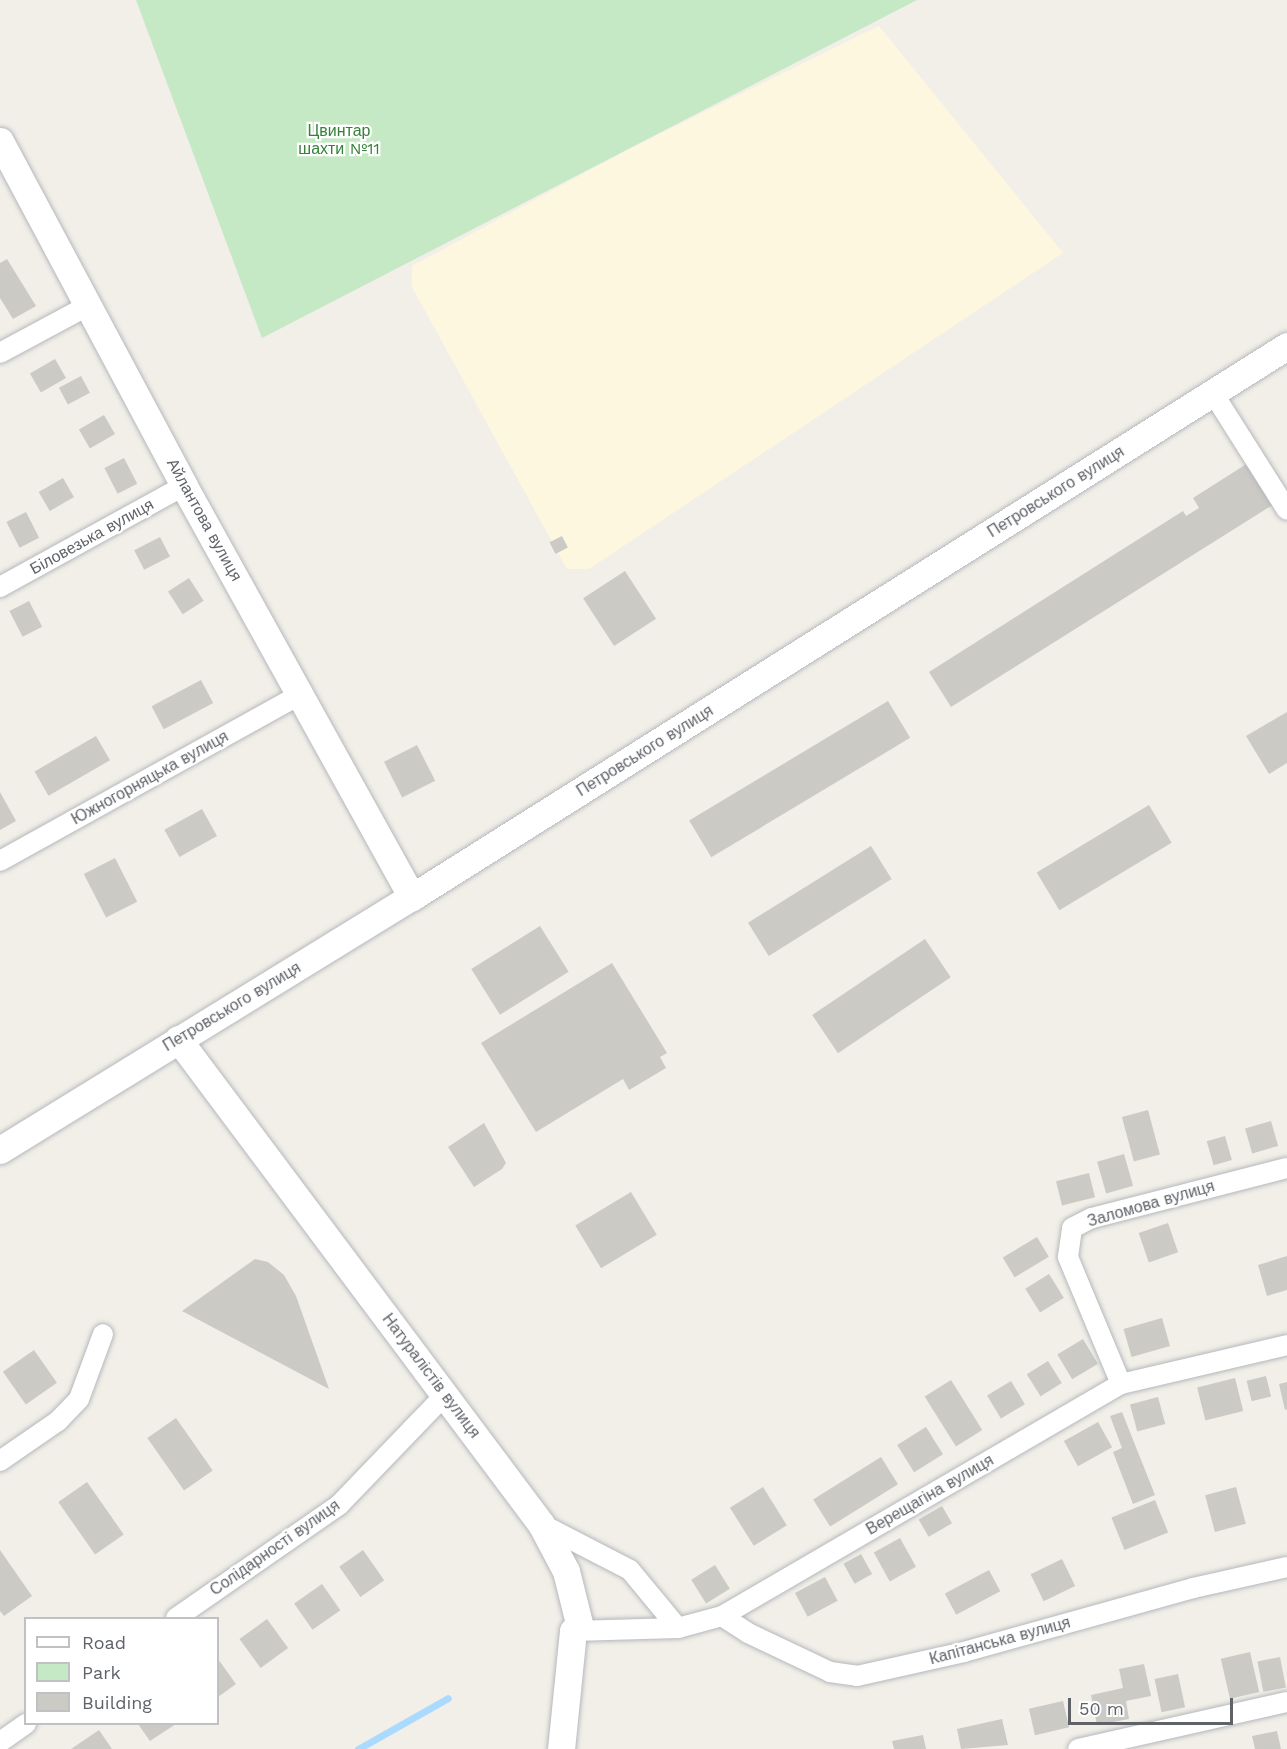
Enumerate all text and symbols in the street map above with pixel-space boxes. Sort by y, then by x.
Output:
park label: Цвинтар шахти №11 [298,121,380,159]
street label: Петровського вулиця [984,442,1128,542]
street label: Айлантова вулиця [162,455,246,585]
street label: Біловезька вулиця [27,495,157,579]
street label: Петровського вулиця [573,701,717,801]
street label: Южногорняцька вулиця [68,727,232,829]
street label: Петровського вулиця [160,958,304,1056]
street label: Заломова вулиця [1085,1177,1217,1231]
street label: Натуралістів вулиця [378,1310,484,1442]
street label: Верещагіна вулиця [863,1451,997,1539]
street label: Солідарності вулиця [206,1496,344,1600]
street label: Капітанська вулиця [927,1613,1073,1669]
legend [24,1617,219,1725]
text: Road [82,1632,126,1653]
text: Park [82,1662,121,1683]
scale bar [1071,1686,1236,1724]
text: Building [82,1692,152,1713]
text: 50 m [1079,1698,1124,1719]

